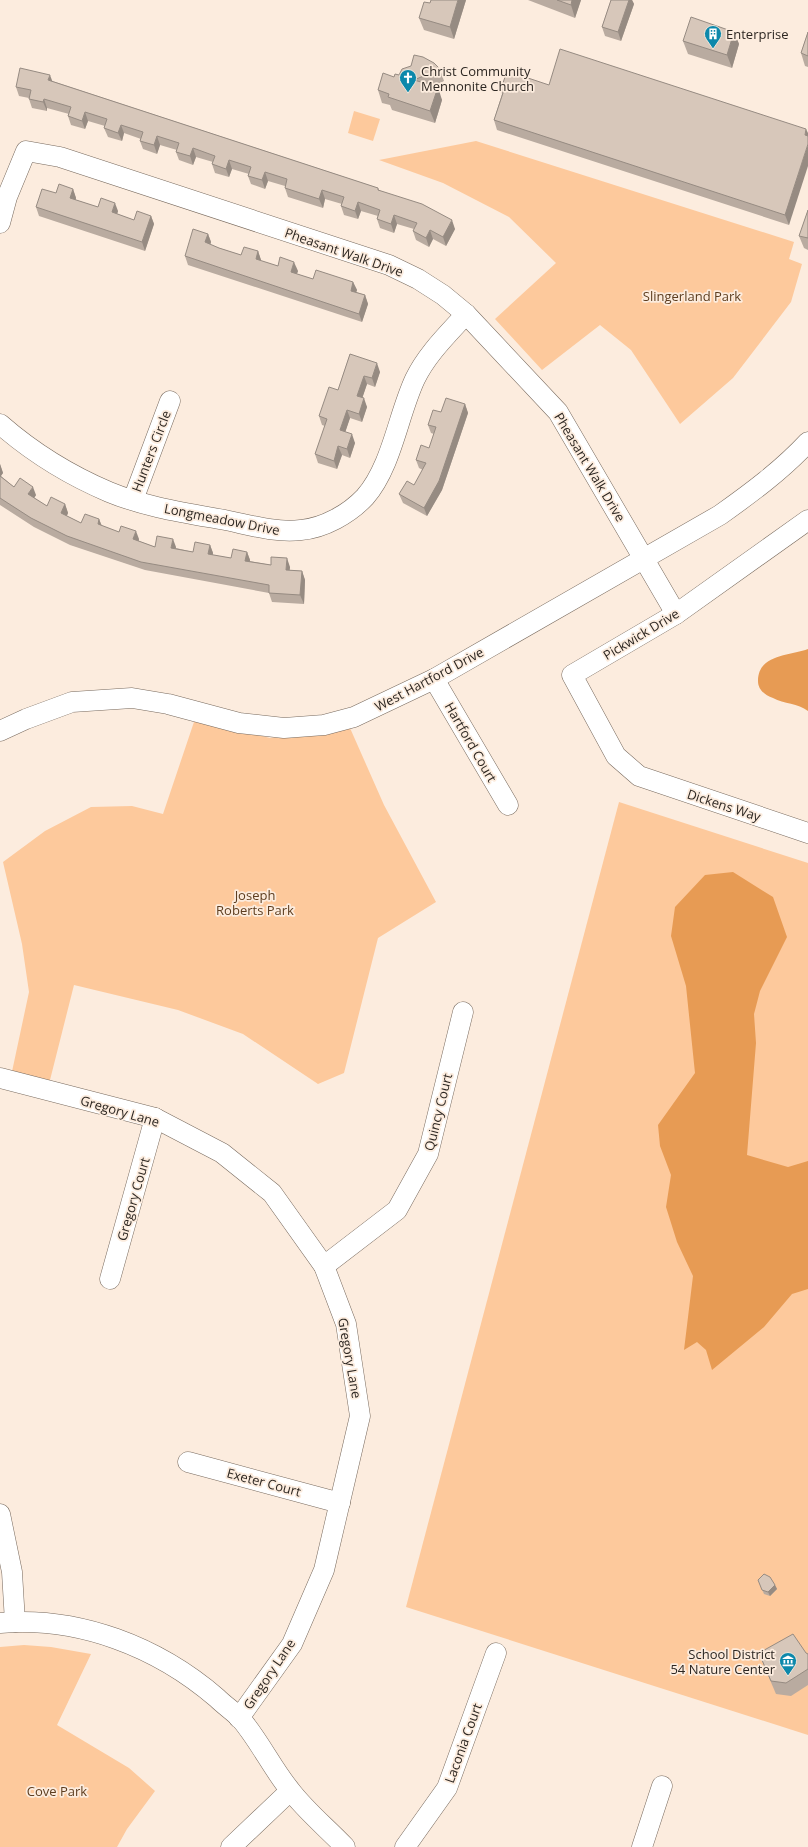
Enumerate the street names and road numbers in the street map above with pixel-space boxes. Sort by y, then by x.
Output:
street label: Pheasant Walk Drive [282,223,406,281]
street label: Hunters Circle [127,408,175,494]
street label: Pheasant Walk Drive [550,409,630,525]
street label: Longmeadow Drive [163,499,281,539]
street label: Pickwick Drive [600,604,682,664]
street label: West Hartford Drive [371,643,487,715]
street label: Hartford Court [441,699,501,786]
street label: Dickens Way [685,785,764,826]
street label: Quincy Court [420,1071,456,1153]
street label: Gregory Lane [78,1091,162,1131]
street label: Gregory Court [112,1155,154,1243]
street label: Gregory Lane [334,1316,366,1400]
street label: Exeter Court [225,1463,303,1501]
street label: Gregory Lane [239,1635,299,1713]
street label: Laconia Court [440,1700,486,1785]

